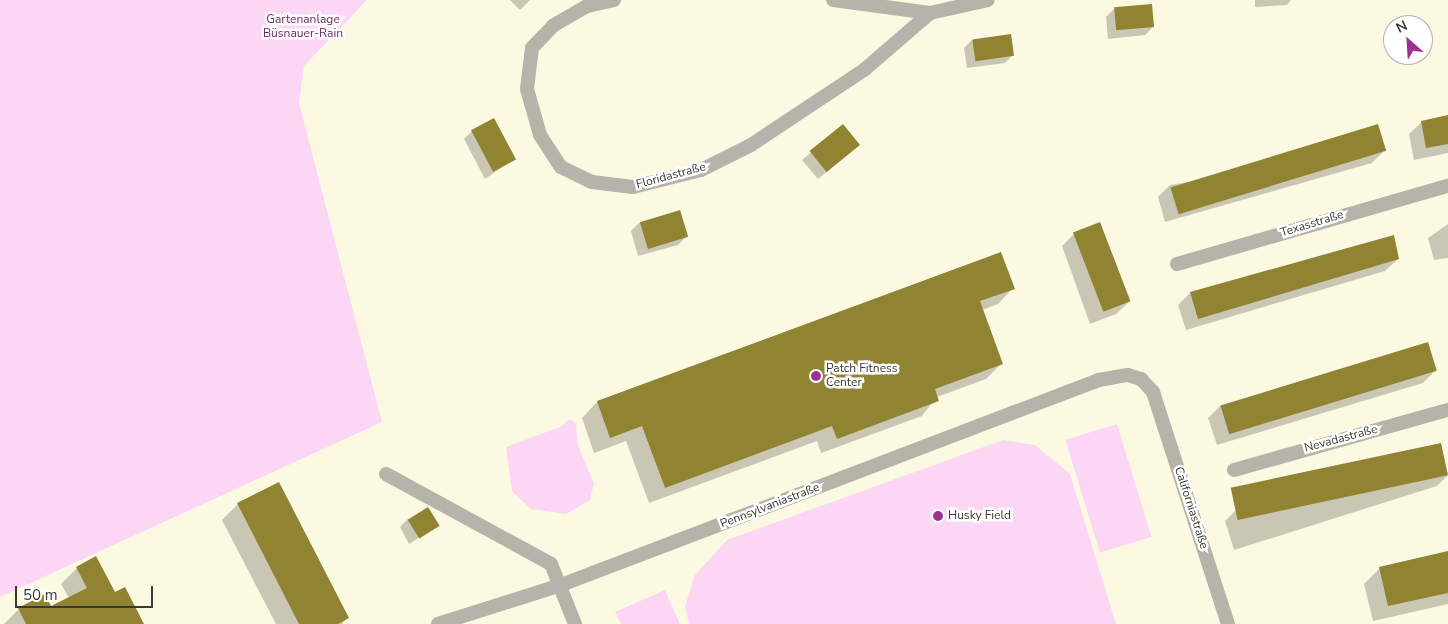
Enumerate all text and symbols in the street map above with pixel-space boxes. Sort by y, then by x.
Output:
park label: Gartenanlage Büsnauer-Rain [263,13,343,41]
north arrow [1383,15,1433,65]
text: N [1393,16,1411,38]
street label: Floridastraße [635,160,707,192]
street label: Texasstraße [1279,208,1345,240]
place label: Patch Fitness Center [826,362,898,390]
marker: Patch Fitness Center [810,370,822,382]
street label: Nevadastraße [1303,422,1379,456]
street label: Californiastraße [1171,465,1211,551]
street label: Pennsylvaniastraße [718,480,822,532]
place label: Husky Field [948,509,1011,523]
marker: Husky Field [932,510,944,522]
scale bar [18,576,155,608]
text: 50 m [23,585,58,605]

